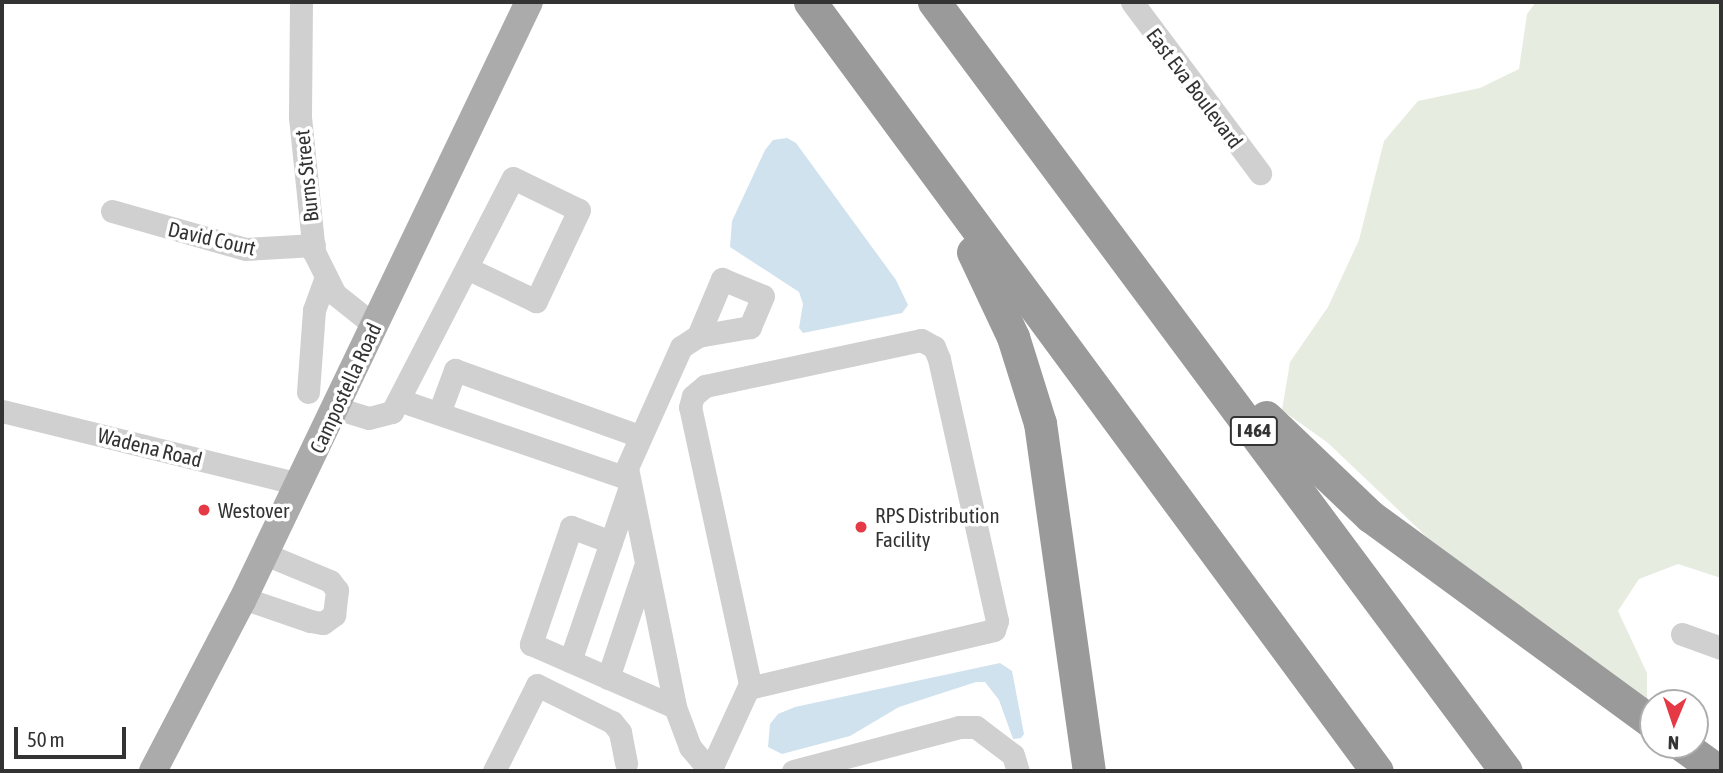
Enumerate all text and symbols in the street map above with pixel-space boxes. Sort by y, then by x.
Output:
street label: East Eva Boulevard [1142,23,1248,153]
street label: Burns Street [289,129,323,223]
street label: David Court [166,216,258,260]
street label: Campostella Road [304,319,386,457]
road number: I 464 [1230,416,1278,446]
street label: Wadena Road [95,422,205,472]
place label: Westover [218,497,289,523]
marker: Westover [196,502,212,518]
place label: RPS Distribution Facility [875,502,1000,552]
marker: RPS Distribution Facility [853,519,869,535]
north arrow [1639,689,1709,759]
scale bar [18,714,130,758]
text: 50 m [27,727,65,751]
text: N [1667,732,1679,754]

